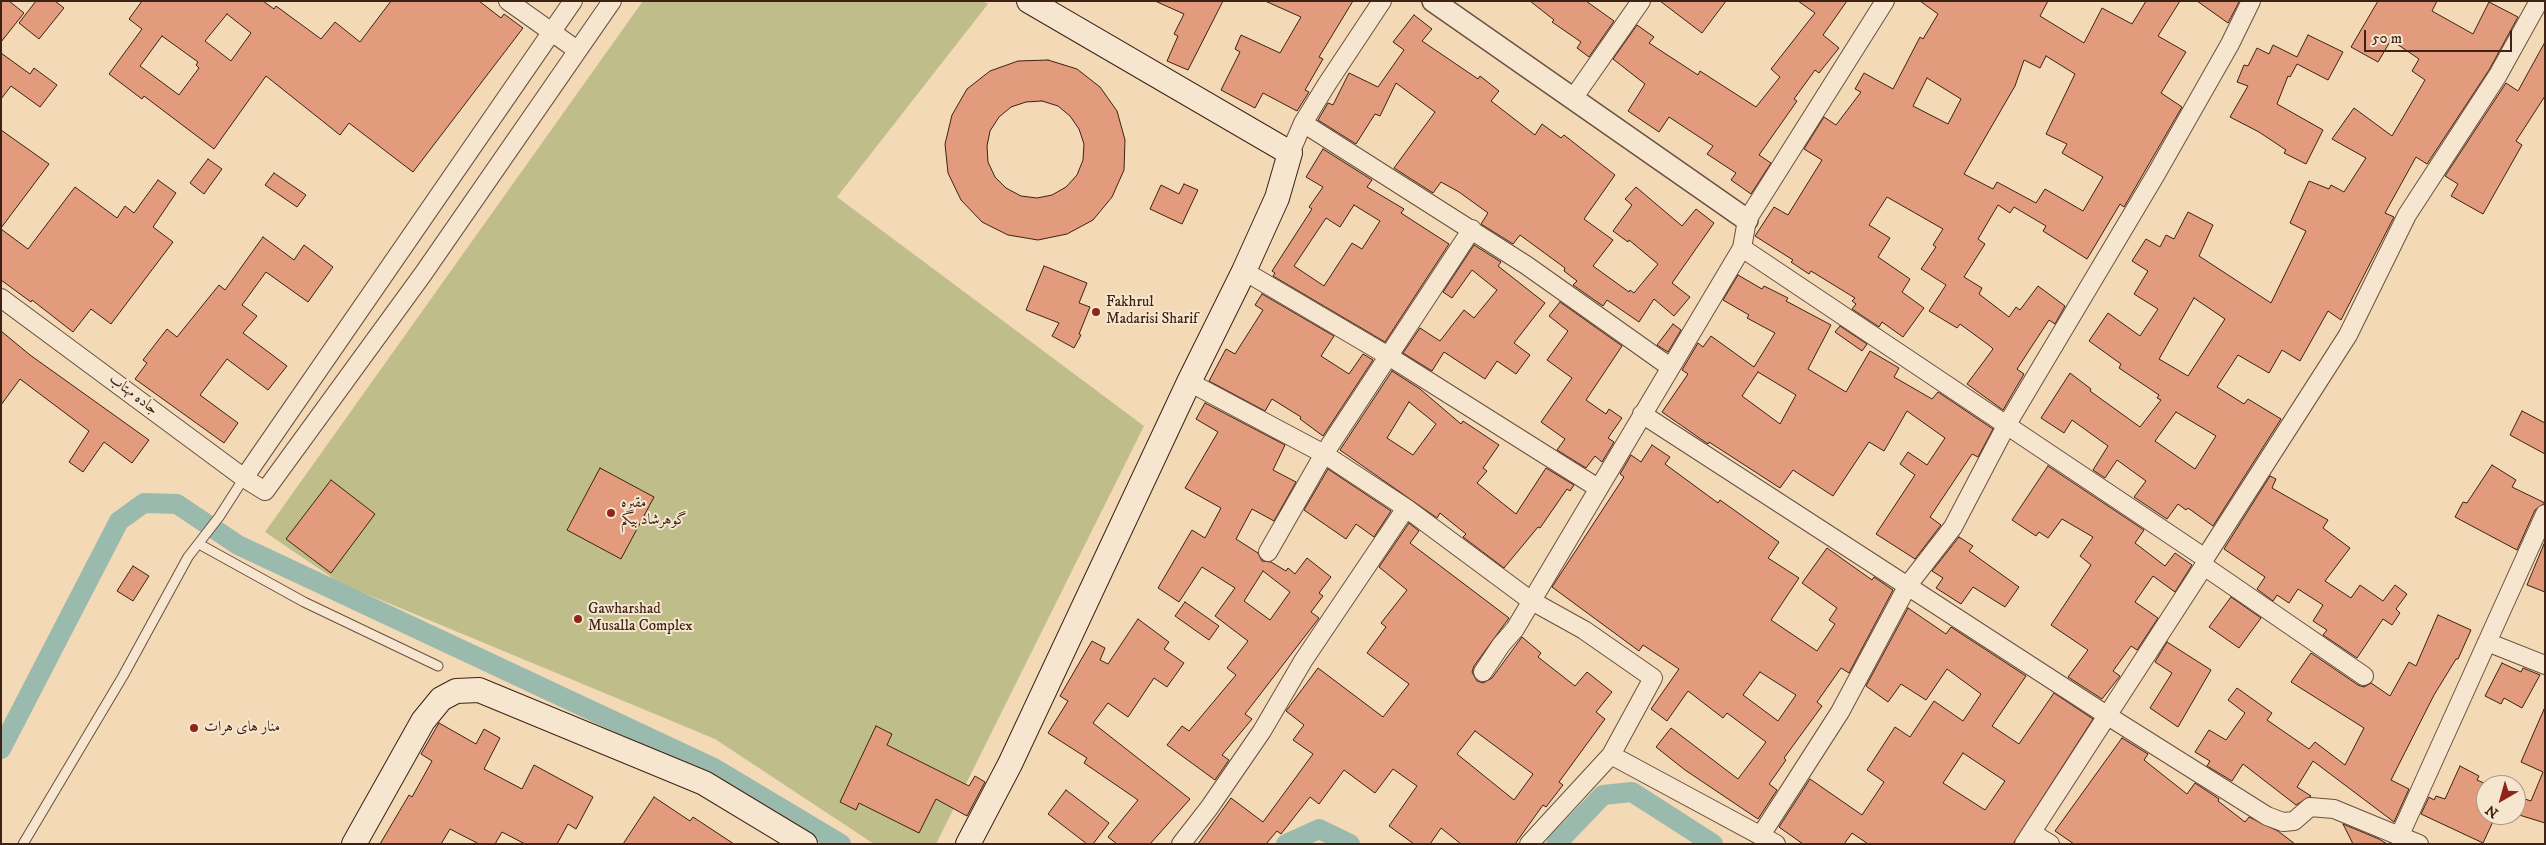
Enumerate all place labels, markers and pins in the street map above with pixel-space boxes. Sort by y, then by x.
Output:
place label: Fakhrul Madarisi Sharif [1106,294,1198,329]
marker: Fakhrul Madarisi Sharif [1090,306,1102,318]
place label: مقبره گوهرشاد بیگم [621,495,687,530]
marker: مقبره گوهرشاد بیگم [605,507,617,519]
place label: Gawharshad Musalla Complex [588,601,693,636]
marker: Gawharshad Musalla Complex [572,613,584,625]
place label: منار های هرات [204,719,280,737]
marker: منار های هرات [188,722,200,734]

